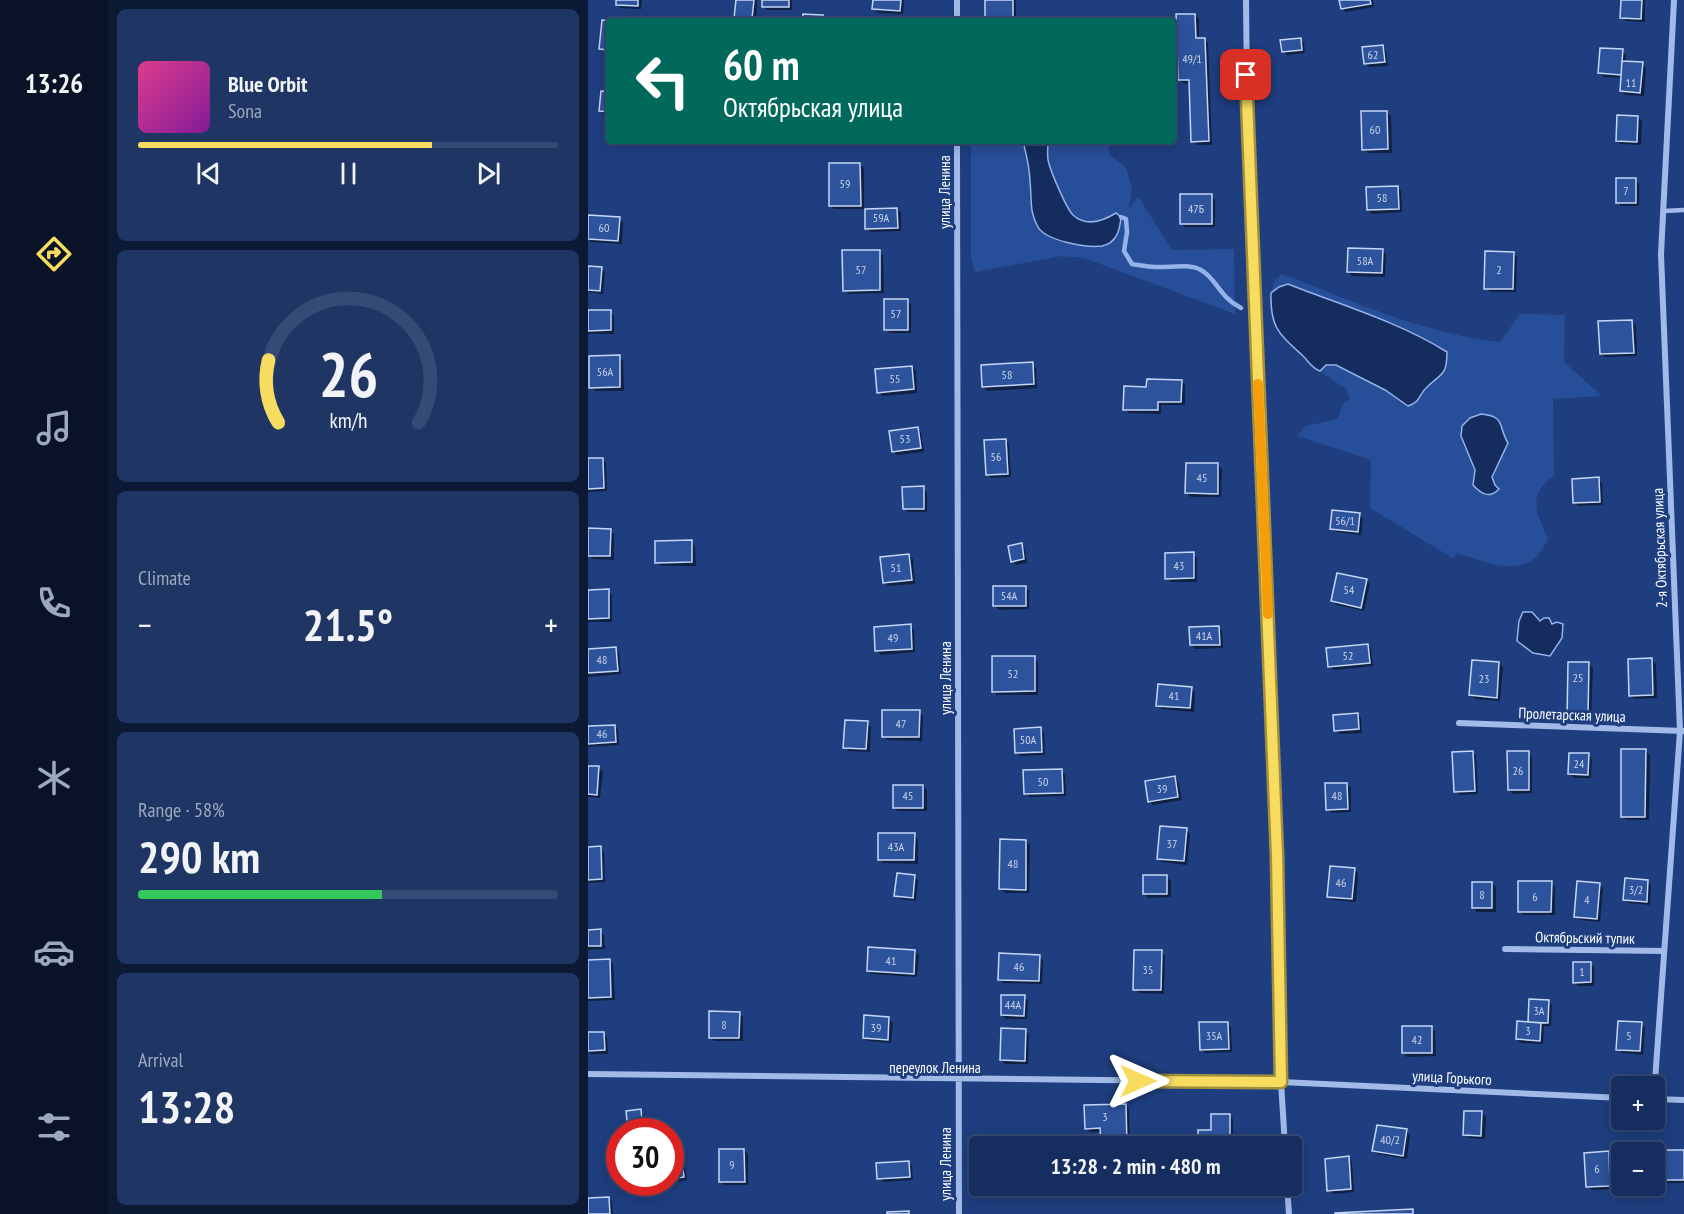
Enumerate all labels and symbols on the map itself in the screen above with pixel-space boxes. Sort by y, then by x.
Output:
house number: 62 [1368,47,1378,62]
pin [1220,49,1271,100]
house number: 49/1 [1182,51,1202,66]
house number: 11 [1626,75,1636,90]
house number: 60 [1370,122,1380,137]
street label: улица Ленина [935,155,954,229]
house number: 59 [840,176,850,191]
house number: 7 [1623,183,1629,198]
house number: 58 [1377,190,1387,205]
house number: 47Б [1188,201,1204,216]
house number: 59А [873,210,890,225]
house number: 60 [599,220,609,235]
house number: 58А [1357,253,1374,268]
house number: 57 [856,262,866,277]
house number: 2 [1496,262,1502,277]
house number: 57 [891,306,901,321]
house number: 56А [597,364,614,379]
house number: 58 [1002,367,1012,382]
house number: 55 [890,371,900,386]
house number: 53 [900,431,910,446]
house number: 56 [991,449,1001,464]
house number: 45 [1197,470,1207,485]
street label: 2-я Октябрьская улица [1648,488,1671,608]
house number: 56/1 [1335,513,1355,528]
house number: 43 [1174,558,1184,573]
house number: 51 [891,560,901,575]
house number: 54 [1344,582,1355,597]
house number: 54А [1001,588,1018,603]
house number: 41А [1196,628,1213,643]
house number: 49 [888,630,898,645]
street label: улица Ленина [936,641,955,715]
house number: 52 [1343,648,1353,663]
house number: 48 [597,652,607,667]
house number: 52 [1008,666,1018,681]
house number: 25 [1573,670,1583,685]
house number: 23 [1479,671,1489,686]
house number: 41 [1169,688,1179,703]
street label: Пролетарская улица [1518,703,1626,726]
house number: 47 [896,716,906,731]
house number: 46 [597,726,607,741]
house number: 50А [1020,732,1037,747]
house number: 24 [1574,756,1585,771]
house number: 26 [1513,763,1523,778]
house number: 50 [1038,774,1048,789]
house number: 39 [1157,781,1167,796]
house number: 45 [903,788,913,803]
house number: 48 [1332,788,1342,803]
house number: 37 [1167,836,1177,851]
house number: 43А [888,839,905,854]
house number: 48 [1008,856,1018,871]
house number: 46 [1336,875,1346,890]
house number: 3/2 [1629,882,1643,897]
house number: 8 [1479,887,1485,902]
house number: 6 [1532,889,1538,904]
house number: 4 [1584,892,1590,907]
street label: Октябрьский тупик [1535,927,1635,948]
house number: 41 [886,953,896,968]
house number: 46 [1014,959,1024,974]
house number: 35 [1143,962,1153,977]
house number: 1 [1579,964,1585,979]
house number: 44А [1005,997,1022,1012]
house number: 3А [1533,1003,1545,1018]
house number: 8 [721,1017,727,1032]
house number: 39 [871,1020,881,1035]
house number: 3 [1525,1023,1531,1038]
house number: 35А [1206,1028,1223,1043]
house number: 5 [1626,1028,1632,1043]
house number: 42 [1412,1032,1422,1047]
position arrow [1106,1049,1170,1113]
street label: переулок Ленина [889,1058,981,1077]
street label: улица Горького [1412,1066,1492,1089]
house number: 3 [1102,1109,1108,1124]
speed limit sign: 30 [606,1118,684,1196]
street label: улица Ленина [936,1127,955,1201]
house number: 40/2 [1380,1132,1400,1147]
house number: 9 [729,1157,735,1172]
house number: 6 [1594,1161,1600,1176]

